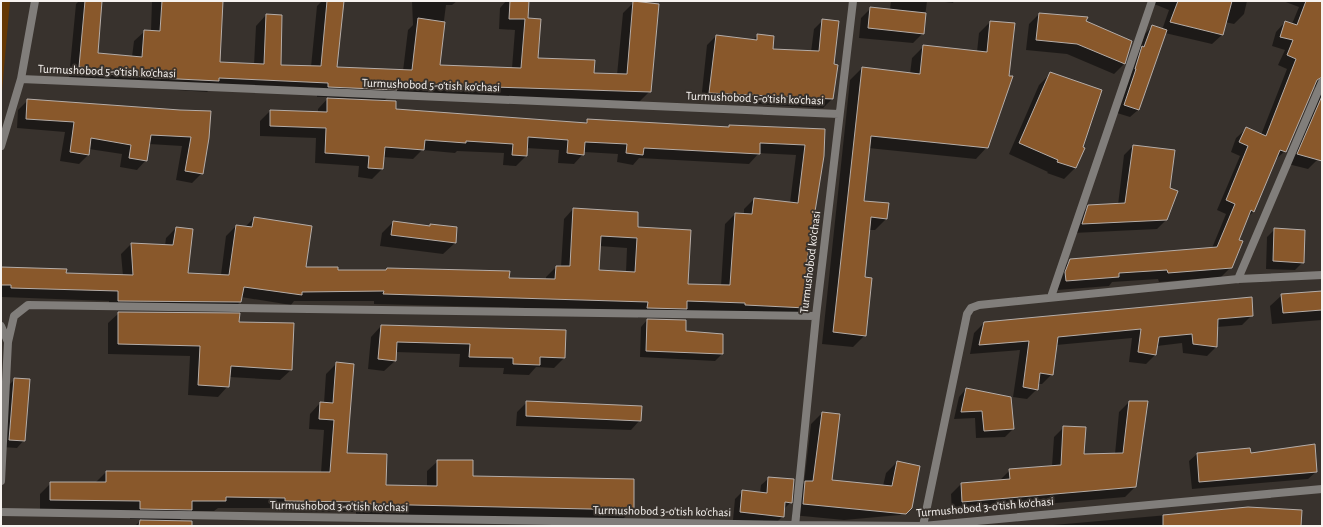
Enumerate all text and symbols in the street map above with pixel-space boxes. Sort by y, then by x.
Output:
street label: Turmushobod 5-o'tish ko'chasi [38,63,176,79]
street label: Turmushobod 5-o'tish ko'chasi [362,77,500,93]
street label: Turmushobod 5-o'tish ko'chasi [686,90,824,106]
street label: Turmushobod ko'chasi [798,210,822,314]
street label: Turmushobod 3-o'tish ko'chasi [916,495,1054,519]
street label: Turmushobod 3-o'tish ko'chasi [270,499,408,513]
street label: Turmushobod 3-o'tish ko'chasi [593,504,731,518]

